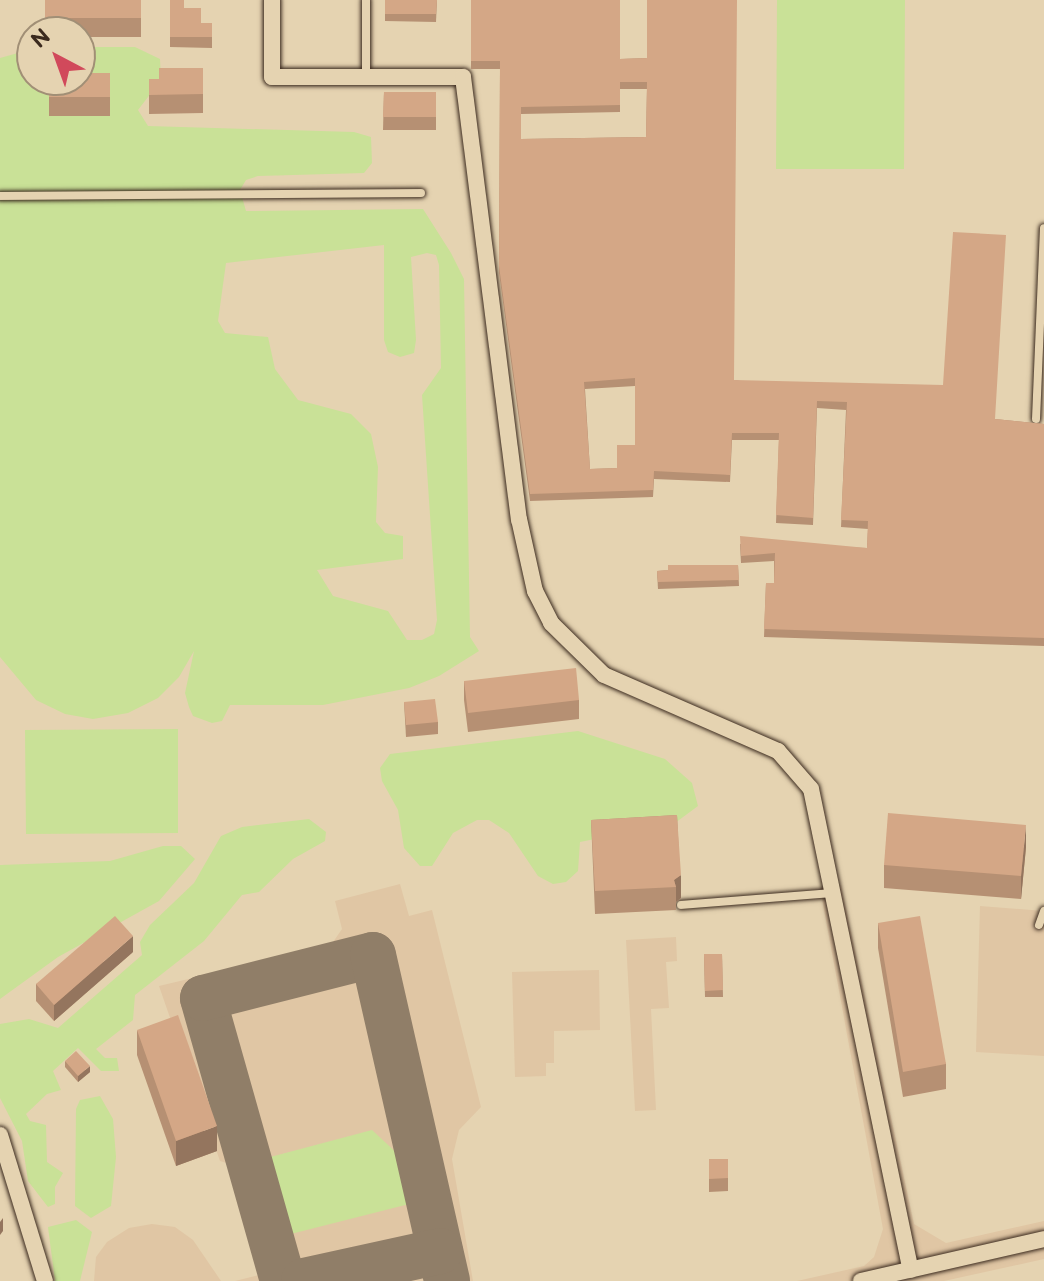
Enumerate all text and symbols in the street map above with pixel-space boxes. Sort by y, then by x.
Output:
north arrow [16,16,96,96]
text: N [26,23,56,55]

